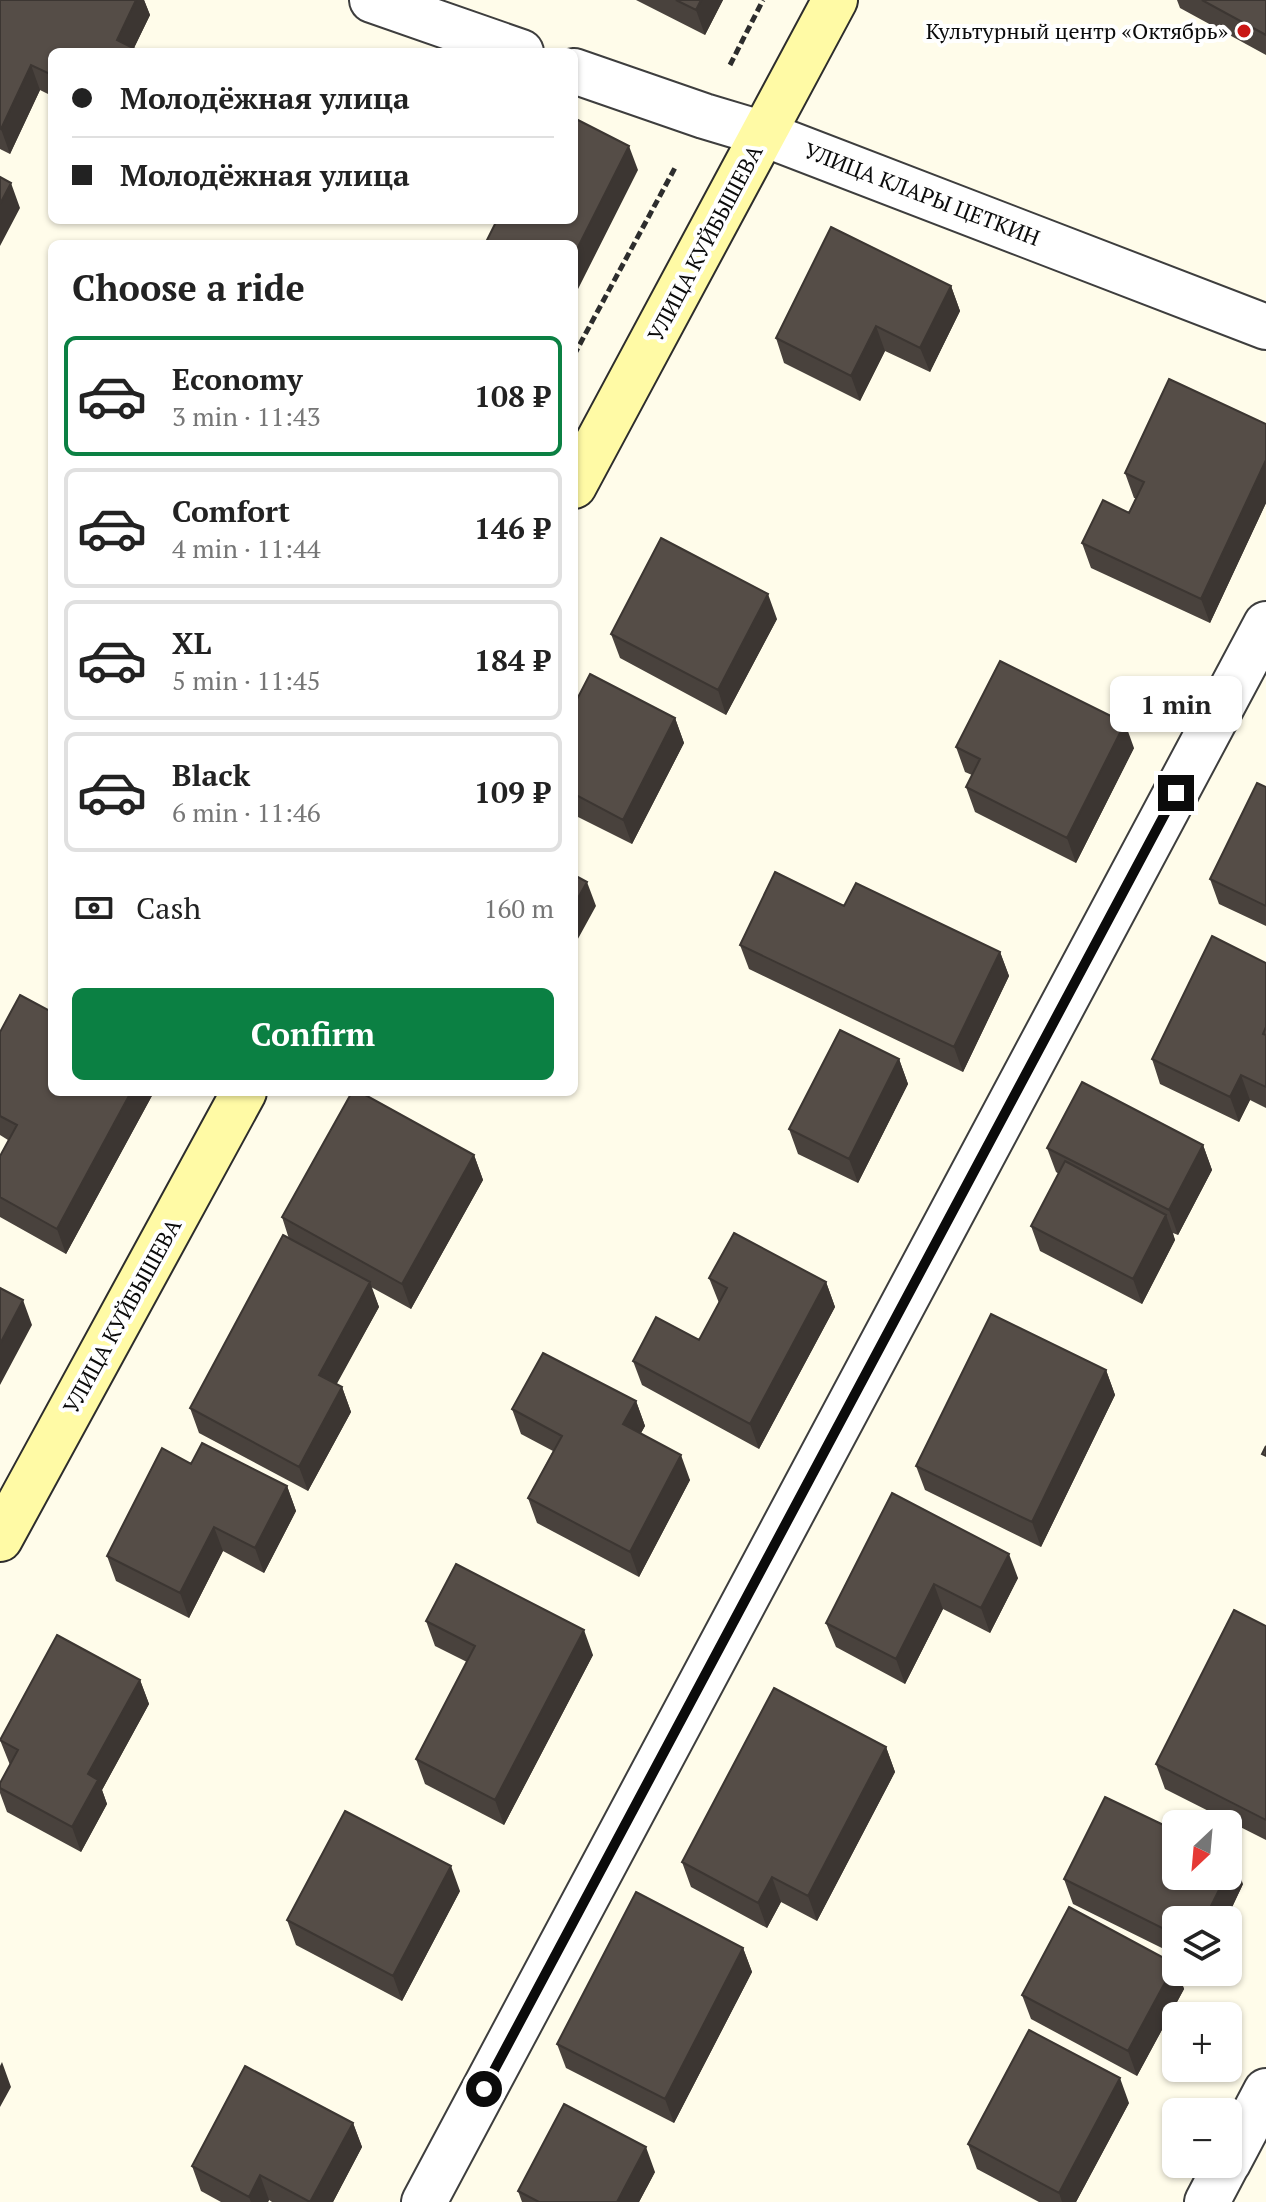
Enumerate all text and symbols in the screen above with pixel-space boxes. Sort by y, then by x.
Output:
place label: Культурный центр «Октябрь» [926,16,1228,45]
marker: Культурный центр «Октябрь» [1235,22,1253,40]
text: Молодёжная улица [120,78,410,118]
street label: УЛИЦА КЛАРЫ ЦЕТКИН [800,135,1044,252]
street label: УЛИЦА КУЙБЫШЕВА [640,139,769,346]
text: Молодёжная улица [120,155,410,195]
text: Choose a ride [72,264,305,311]
text: Economy [172,359,303,399]
icon: car [76,360,148,432]
text: 108 ₽ [474,376,550,416]
text: 3 min · 11:43 [172,399,321,433]
text: Comfort [172,491,290,531]
icon: car [76,492,148,564]
text: 146 ₽ [474,508,550,548]
text: 4 min · 11:44 [172,531,321,565]
text: XL [172,623,211,663]
icon: car [76,624,148,696]
text: 184 ₽ [474,640,550,680]
text: 5 min · 11:45 [172,663,321,697]
callout: 1 min [1110,677,1242,733]
text: 1 min [1140,687,1212,721]
text: Black [172,755,250,795]
icon: car [76,756,148,828]
text: 109 ₽ [474,772,550,812]
route end [1158,775,1194,811]
text: 6 min · 11:46 [172,795,321,829]
icon: cash [72,886,116,930]
text: Cash [136,888,201,928]
text: 160 m [484,891,554,925]
button: Confirm [72,988,554,1080]
street label: УЛИЦА КУЙБЫШЕВА [56,1212,188,1418]
north arrow [1162,1810,1242,1890]
map controls [1162,1810,1242,2178]
button: layers [1162,1906,1242,1986]
button: + [1162,2002,1242,2082]
route start [466,2071,502,2107]
button: − [1162,2098,1242,2178]

